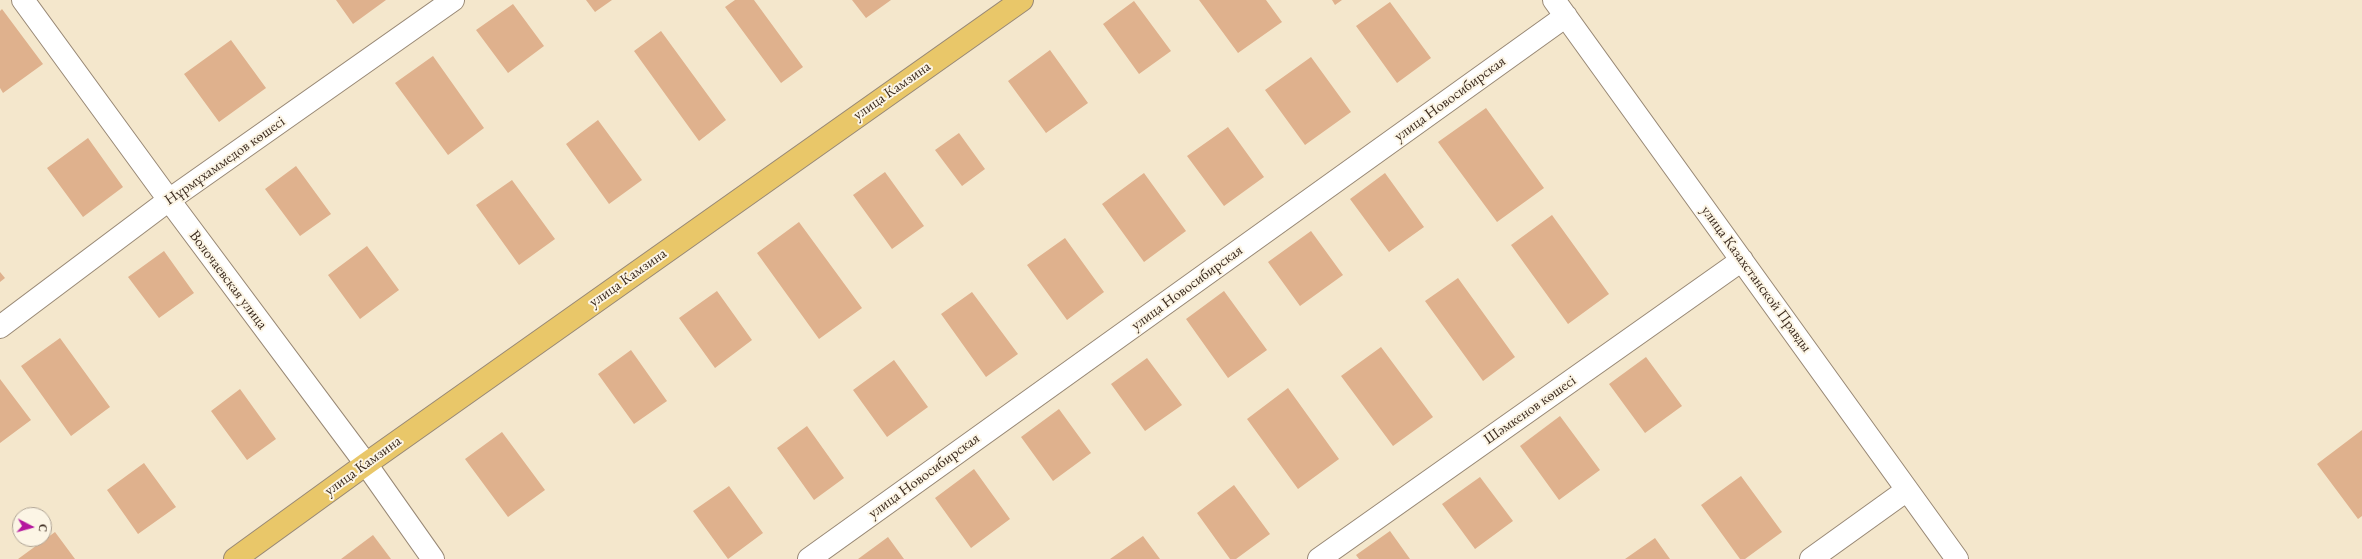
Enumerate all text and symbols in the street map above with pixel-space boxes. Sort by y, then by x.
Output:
street label: улица Новосибирская [1391,52,1509,146]
street label: улица Камзина [850,58,934,124]
street label: Нұрмұхаммедов көшесі [161,113,289,209]
street label: улица Казахстанской Правды [1697,202,1815,356]
street label: Волочаевская улица [185,227,271,333]
street label: улица Новосибирская [1128,241,1246,335]
street label: улица Камзина [586,245,670,311]
street label: Шәмкенов көшесі [1481,372,1579,448]
street label: улица Новосибирская [865,429,983,523]
street label: улица Камзина [321,432,405,500]
north arrow [12,507,52,547]
text: С [36,524,50,533]

